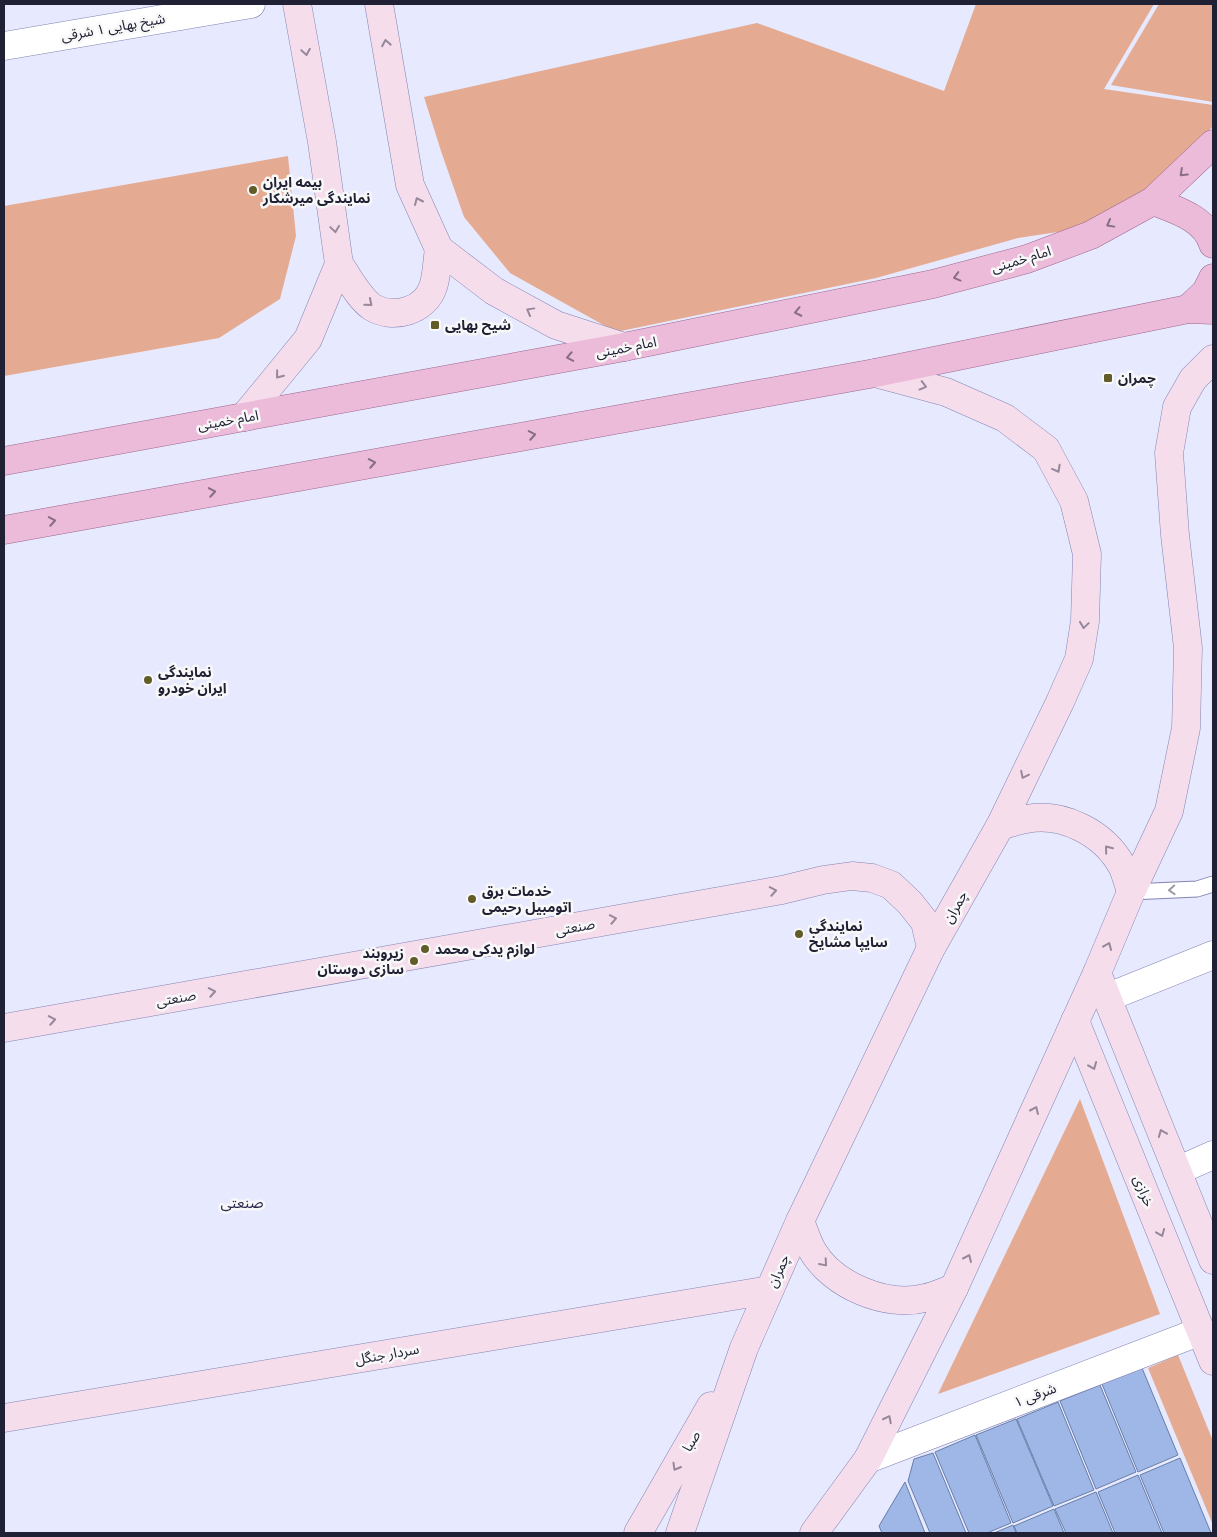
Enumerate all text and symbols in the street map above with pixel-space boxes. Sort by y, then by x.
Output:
street label: شیخ بهایی ۱ شرقی [60,10,167,47]
one-way arrow [381,38,391,47]
one-way arrow [300,47,310,56]
one-way arrow [1180,167,1189,176]
place label: بیمه ایران نمایندگی میرشکار [262,174,370,207]
marker: بیمه ایران نمایندگی میرشکار [247,184,259,196]
one-way arrow [414,198,424,207]
one-way arrow [1106,218,1115,228]
one-way arrow [329,225,339,234]
street label: امام خمینی [989,242,1054,279]
one-way arrow [953,272,962,282]
one-way arrow [363,297,372,306]
one-way arrow [794,306,803,316]
one-way arrow [527,307,536,317]
place label: شیح بهایی [445,317,511,335]
marker: شیح بهایی [429,319,441,331]
street label: امام خمینی [594,333,658,364]
one-way arrow [566,352,575,362]
one-way arrow [277,369,285,378]
place label: چمران [1118,370,1156,388]
marker: چمران [1102,372,1114,384]
one-way arrow [918,380,927,391]
street label: امام خمینی [196,407,260,436]
one-way arrow [527,430,536,440]
one-way arrow [367,459,376,469]
one-way arrow [1050,464,1060,473]
one-way arrow [207,487,216,498]
one-way arrow [47,516,56,526]
one-way arrow [1079,622,1090,630]
place label: نمایندگی ایران خودرو [158,664,227,697]
marker: نمایندگی ایران خودرو [142,674,154,686]
one-way arrow [1020,770,1031,779]
one-way arrow [1106,846,1114,855]
place label: خدمات برق اتومبیل رحیمی [482,883,572,916]
one-way arrow [1168,884,1176,895]
one-way arrow [769,887,777,897]
street label: چمران [940,888,972,927]
marker: خدمات برق اتومبیل رحیمی [466,893,478,905]
street label: صنعتی [554,915,597,940]
one-way arrow [608,915,617,925]
place label: نمایندگی سایپا مشایخ [809,918,888,952]
marker: نمایندگی سایپا مشایخ [793,928,805,940]
place label: لوازم یدکی محمد [435,941,535,960]
one-way arrow [1103,942,1113,950]
marker: لوازم یدکی محمد [419,943,431,955]
place label: زیروبند سازی دوستان [317,945,404,978]
marker: زیروبند سازی دوستان [408,955,420,967]
street label: صنعتی [155,987,198,1010]
one-way arrow [207,987,216,997]
one-way arrow [47,1015,56,1025]
one-way arrow [1087,1061,1098,1070]
one-way arrow [1029,1106,1039,1115]
one-way arrow [1158,1130,1168,1138]
street label: خرازی [1130,1173,1158,1209]
district label: صنعتی [220,1194,264,1212]
one-way arrow [1155,1228,1166,1237]
street label: چمران [764,1252,794,1291]
one-way arrow [961,1254,972,1263]
one-way arrow [818,1258,827,1267]
street label: سردار جنگل [354,1340,421,1369]
street label: ۱ شرقی [1012,1380,1059,1411]
one-way arrow [882,1415,892,1424]
street label: صبا [679,1427,704,1455]
one-way arrow [672,1461,682,1470]

